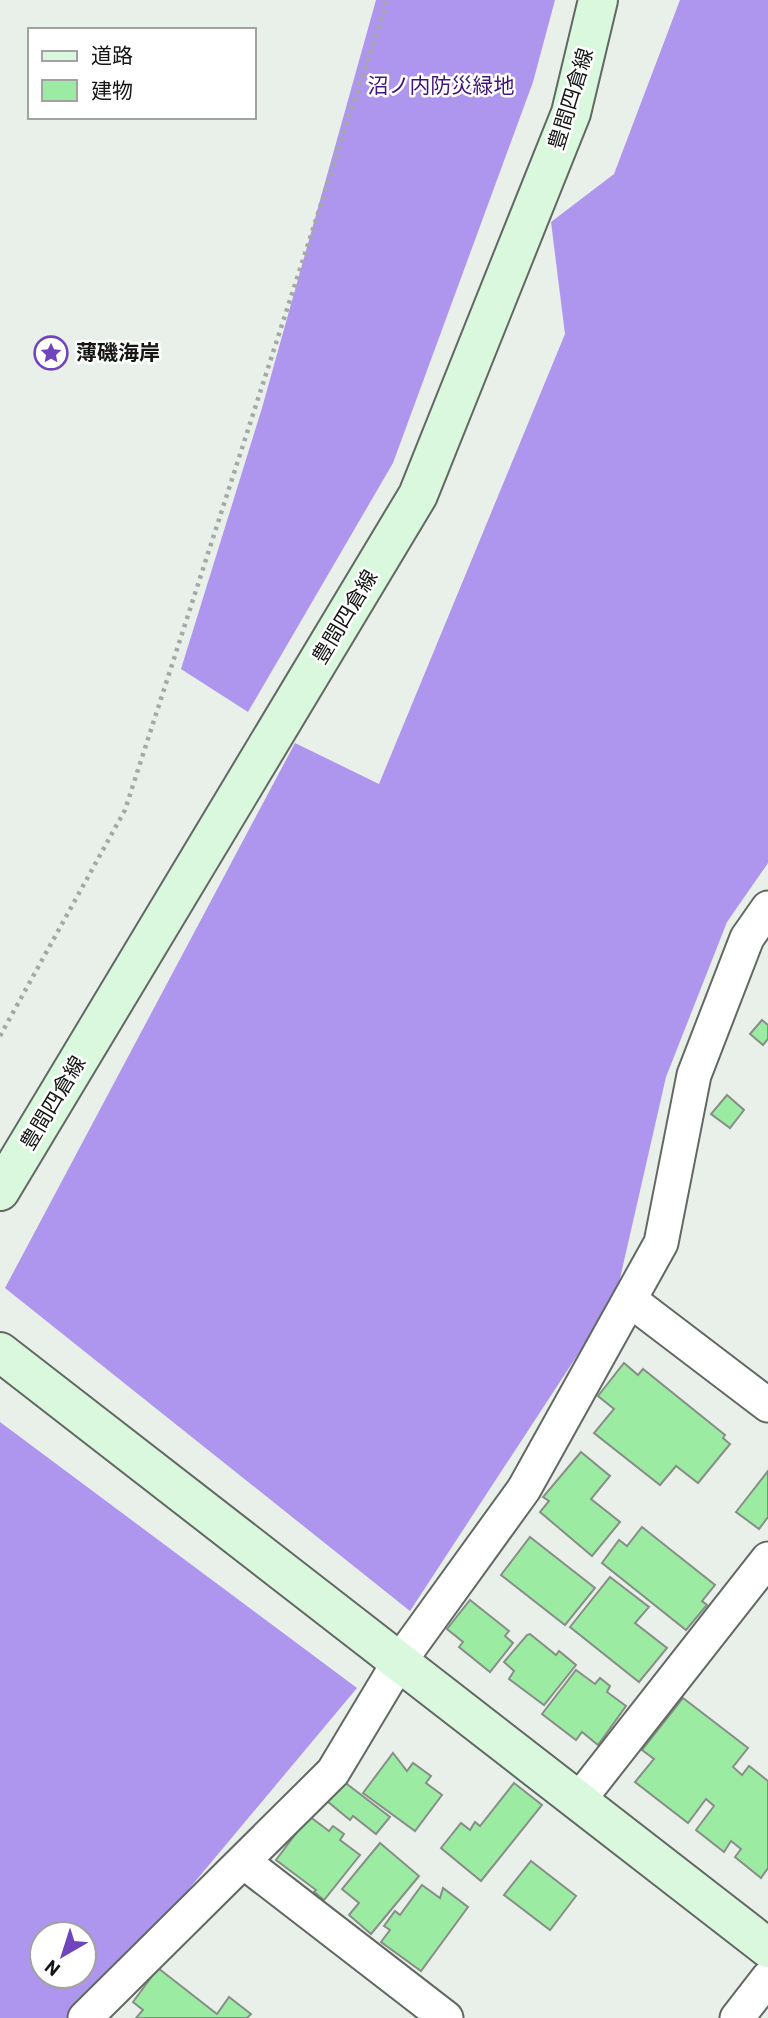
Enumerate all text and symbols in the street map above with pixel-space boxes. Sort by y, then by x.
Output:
legend [28,28,256,119]
text: 道路 [91,42,133,67]
street label: 豊間四倉線 [542,45,597,152]
park label: 沼ノ内防災緑地 [368,72,515,97]
text: 建物 [91,77,133,102]
place icon: 薄磯海岸 [32,334,70,372]
place label: 薄磯海岸 [76,339,160,364]
street label: 豊間四倉線 [306,565,381,668]
street label: 豊間四倉線 [14,1051,89,1154]
north arrow [28,1920,98,1990]
text: N [40,1956,64,1982]

